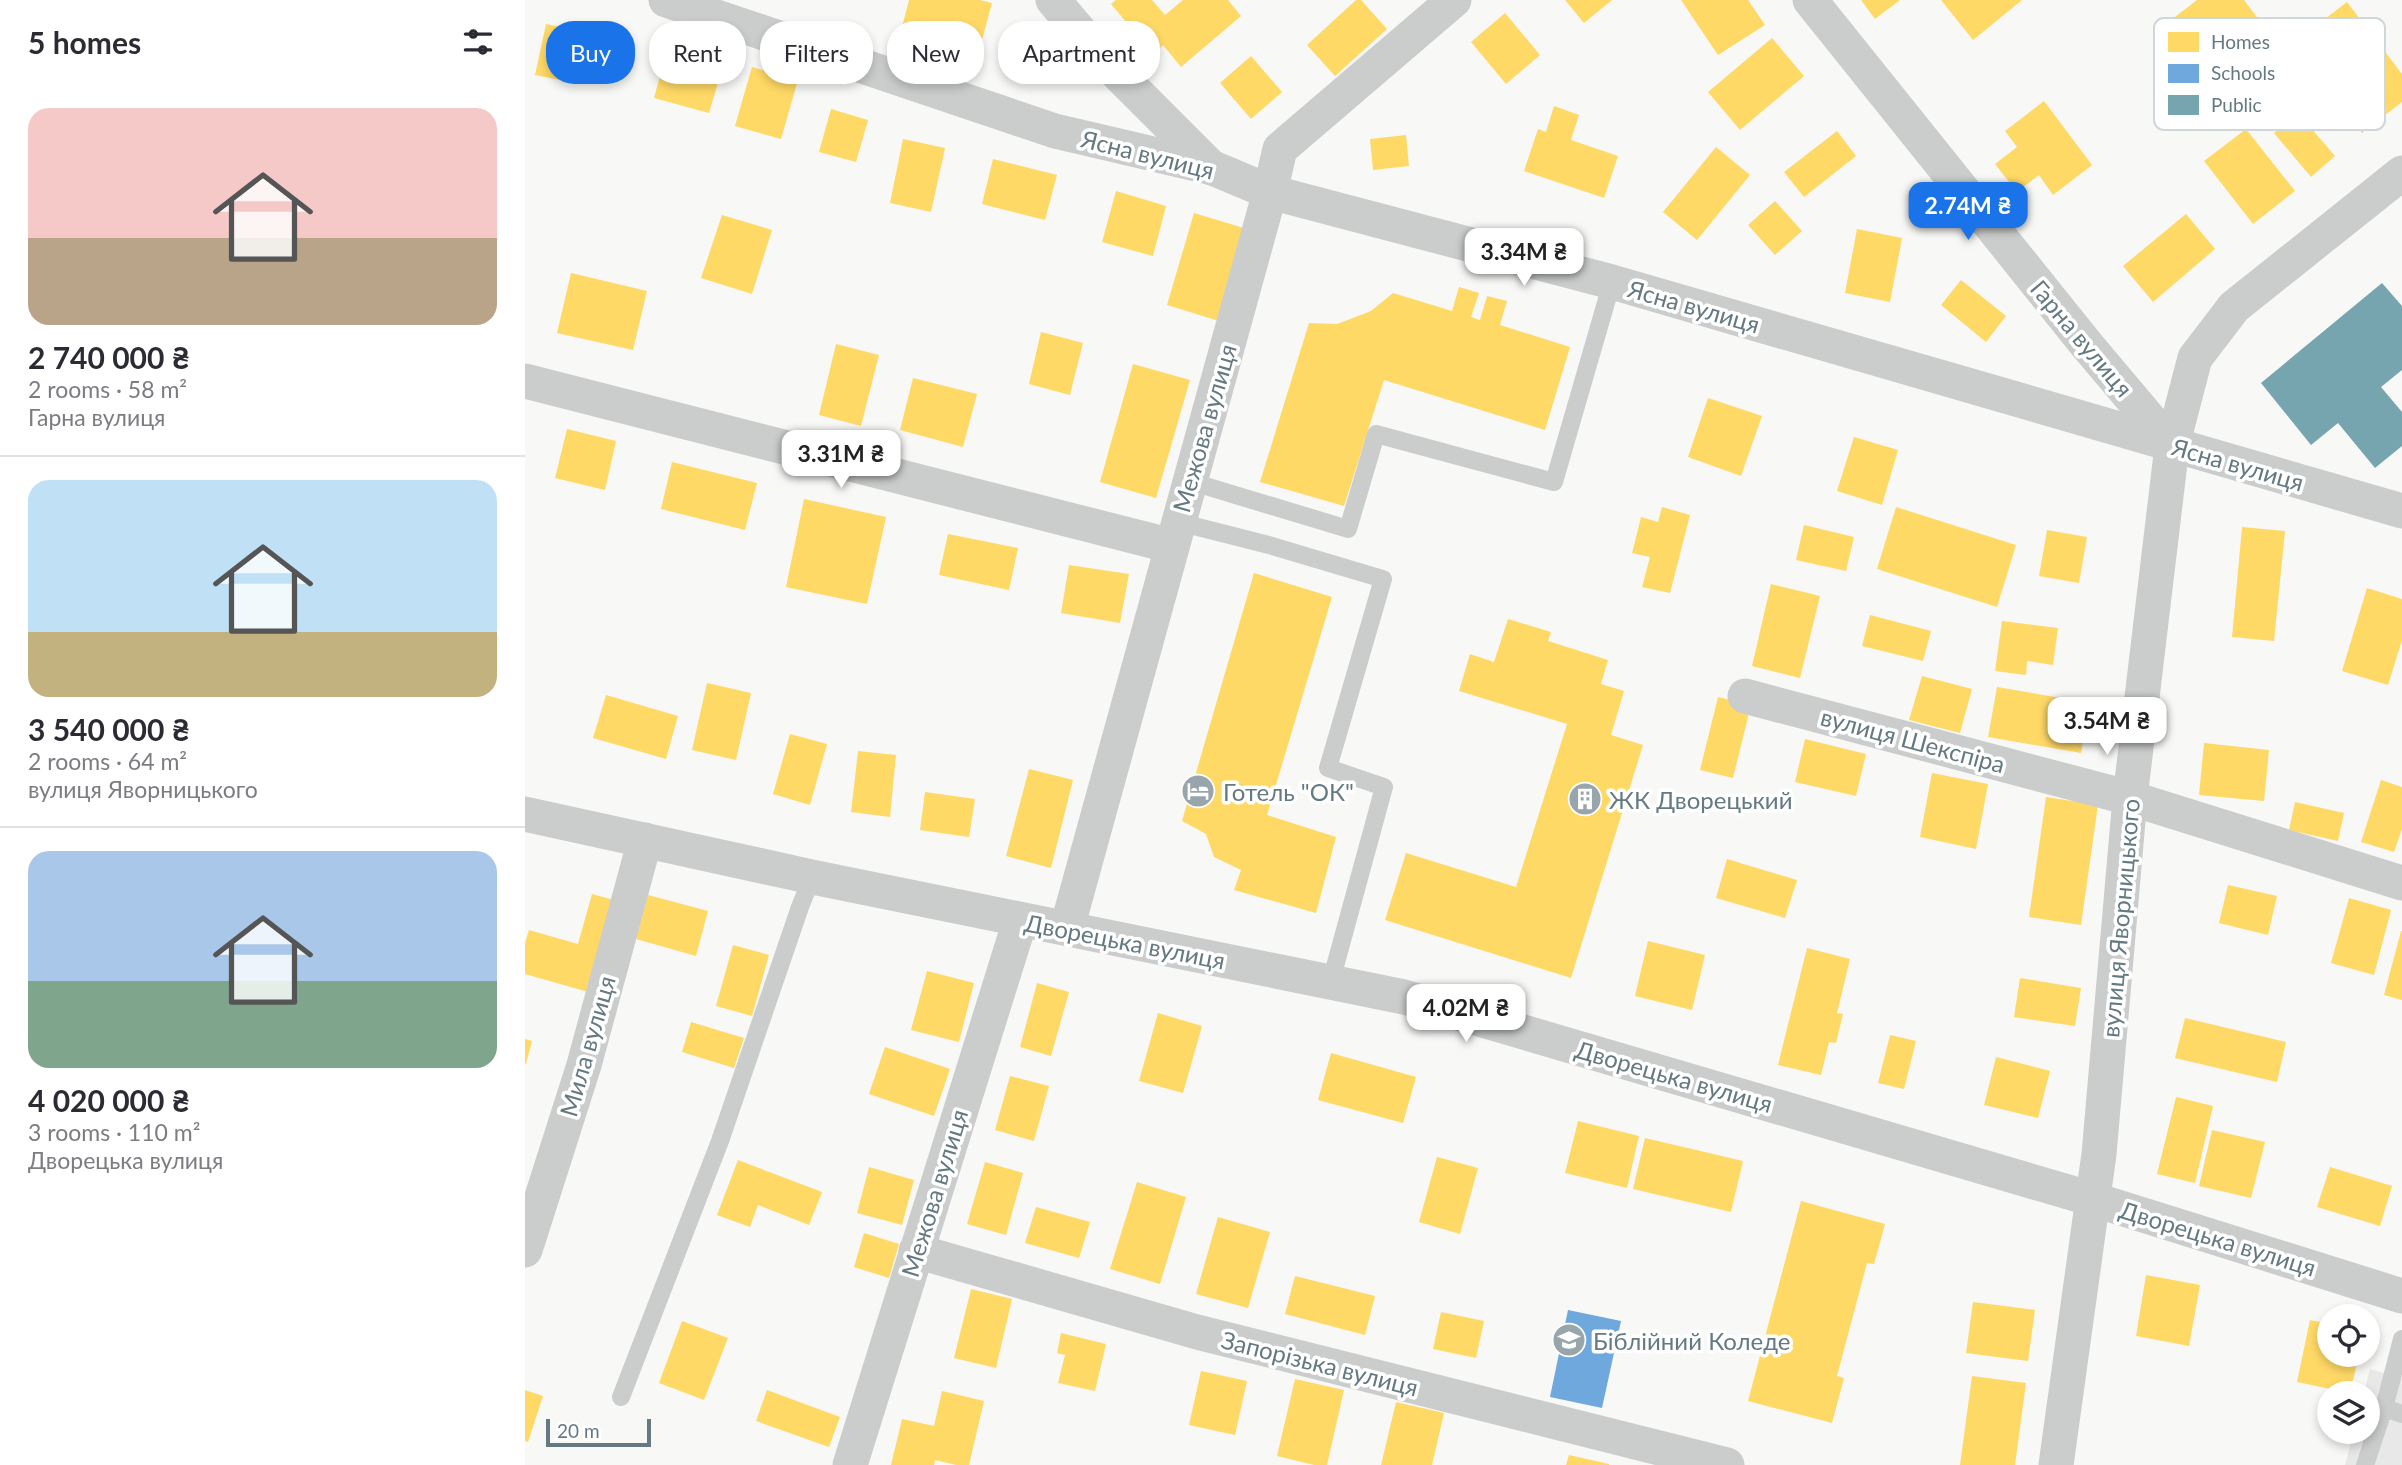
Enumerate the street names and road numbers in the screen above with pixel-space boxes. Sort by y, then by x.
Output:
street label: Ясна вулиця [1078,123,1217,184]
street label: Ясна вулиця [1624,273,1763,339]
street label: Гарна вулиця [2025,274,2139,402]
street label: Межова вулиця [1166,341,1242,515]
street label: Ясна вулиця [2168,431,2307,497]
street label: вулиця Шекспіра [1818,701,2008,779]
street label: вулиця Яворницького [2095,797,2145,1039]
street label: Дворецька вулиця [1022,907,1228,975]
street label: Мила вулиця [553,972,621,1120]
street label: Дворецька вулиця [1572,1034,1776,1118]
street label: Межова вулиця [895,1106,973,1280]
street label: Дворецька вулиця [2116,1194,2320,1282]
street label: Запорізька вулиця [1219,1325,1421,1401]

